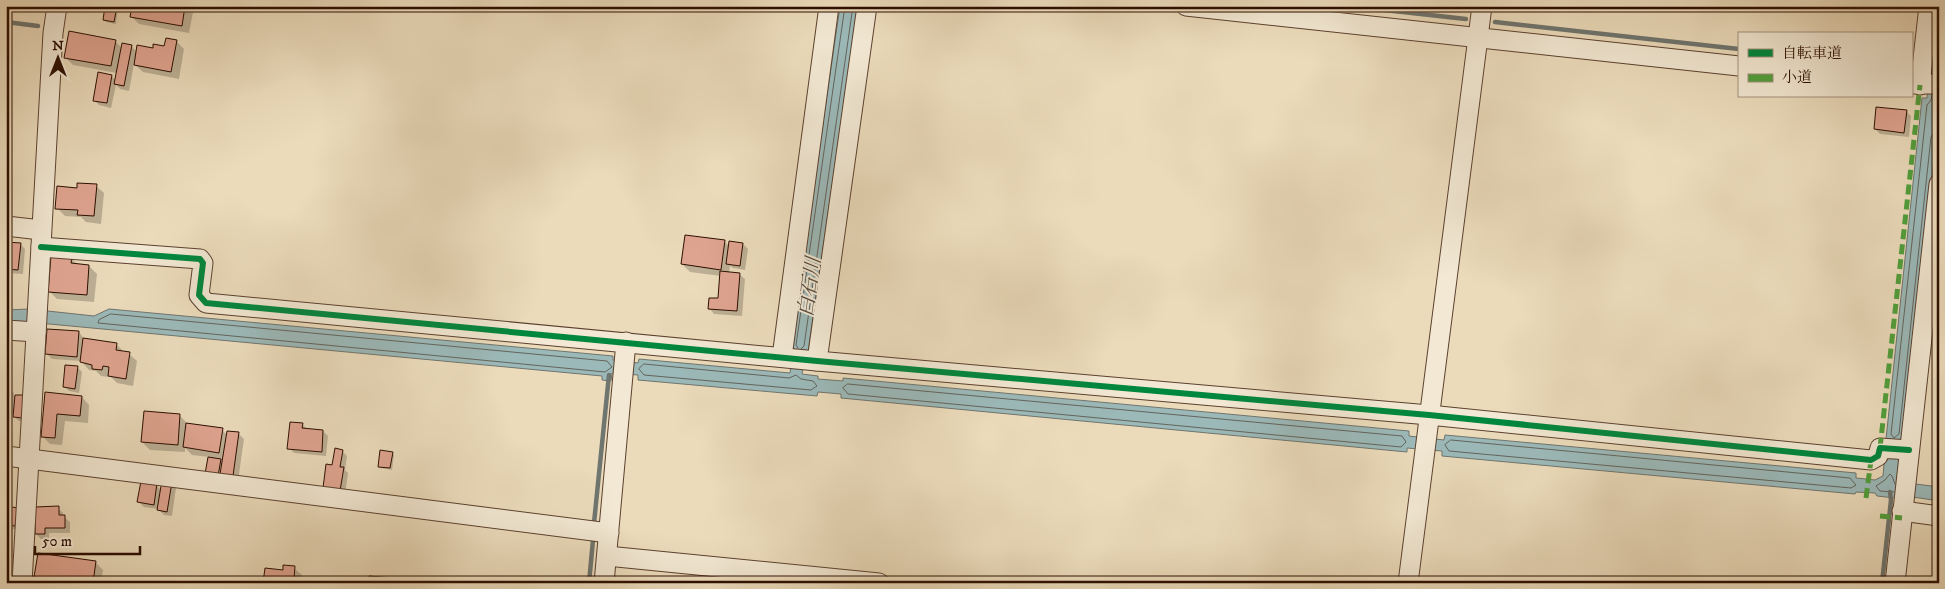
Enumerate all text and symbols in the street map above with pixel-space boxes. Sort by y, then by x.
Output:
north arrow [32,32,82,82]
legend [1738,32,1912,98]
text: N [52,37,64,55]
text: 自転車道 [1782,44,1842,63]
text: 小道 [1782,68,1812,87]
water label: 白石川 [794,254,827,319]
scale bar [35,524,140,556]
text: 50 m [42,532,72,551]

